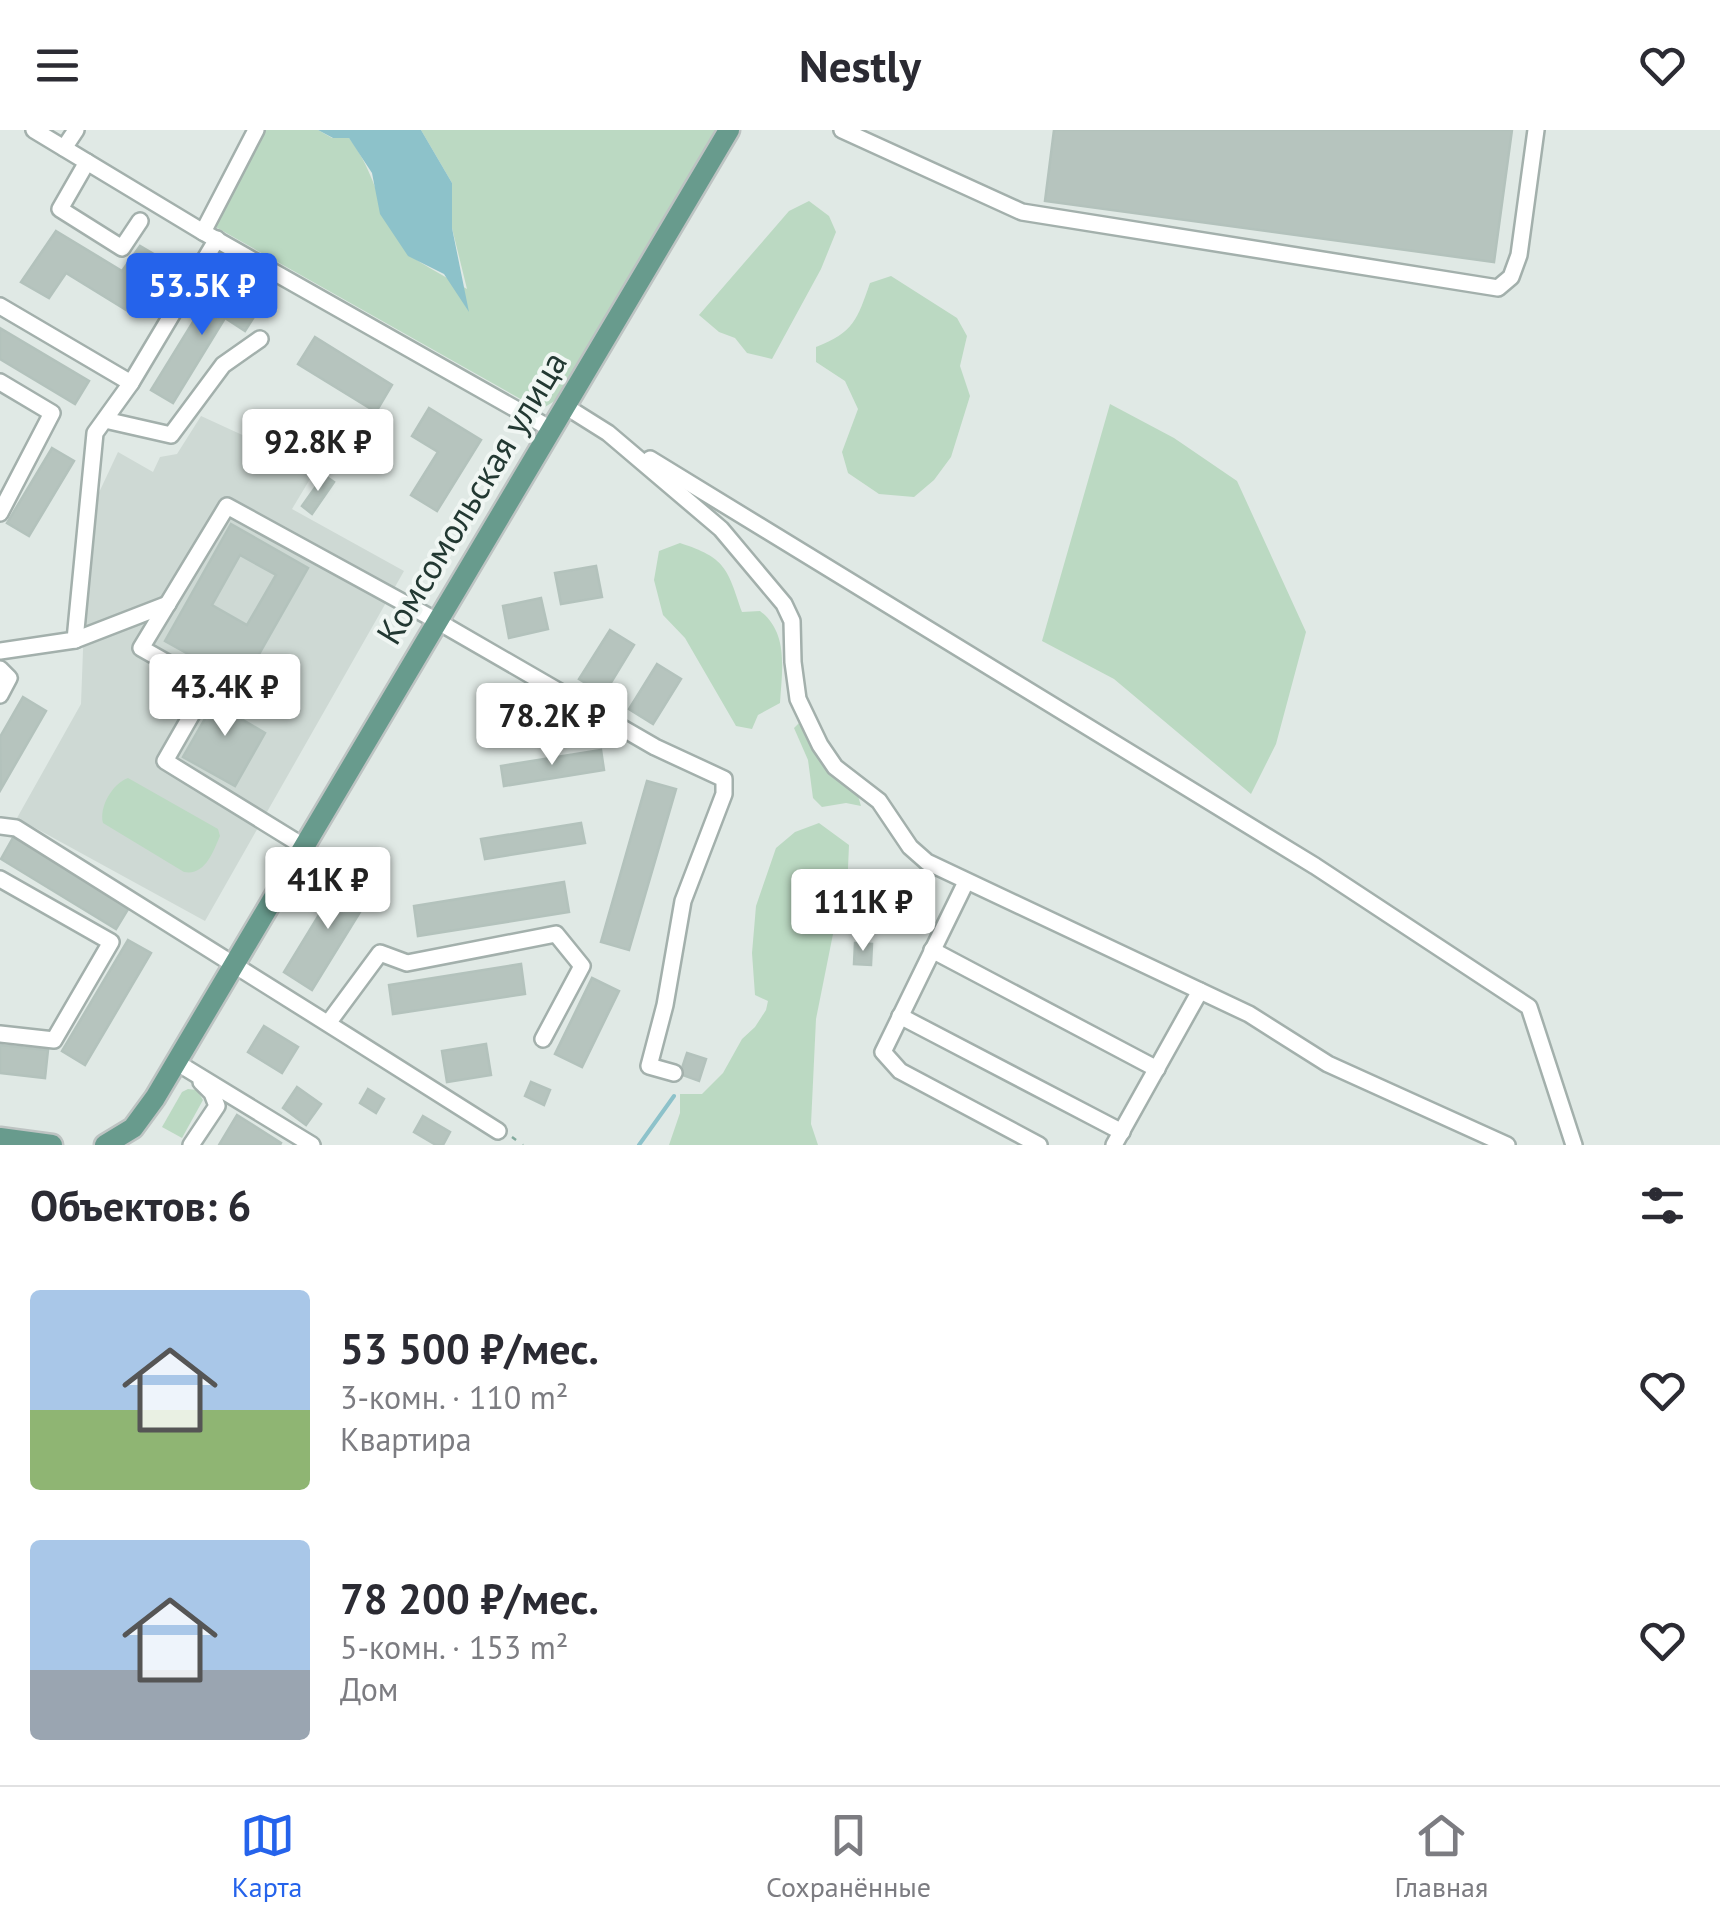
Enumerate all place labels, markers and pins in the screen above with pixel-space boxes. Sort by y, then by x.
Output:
pin: 53.5K ₽ [110,253,294,338]
pin: 92.8K ₽ [226,409,410,494]
pin: 43.4K ₽ [133,654,317,739]
pin: 78.2K ₽ [460,683,644,768]
pin: 41K ₽ [258,847,398,932]
pin: 111K ₽ [782,869,944,954]

